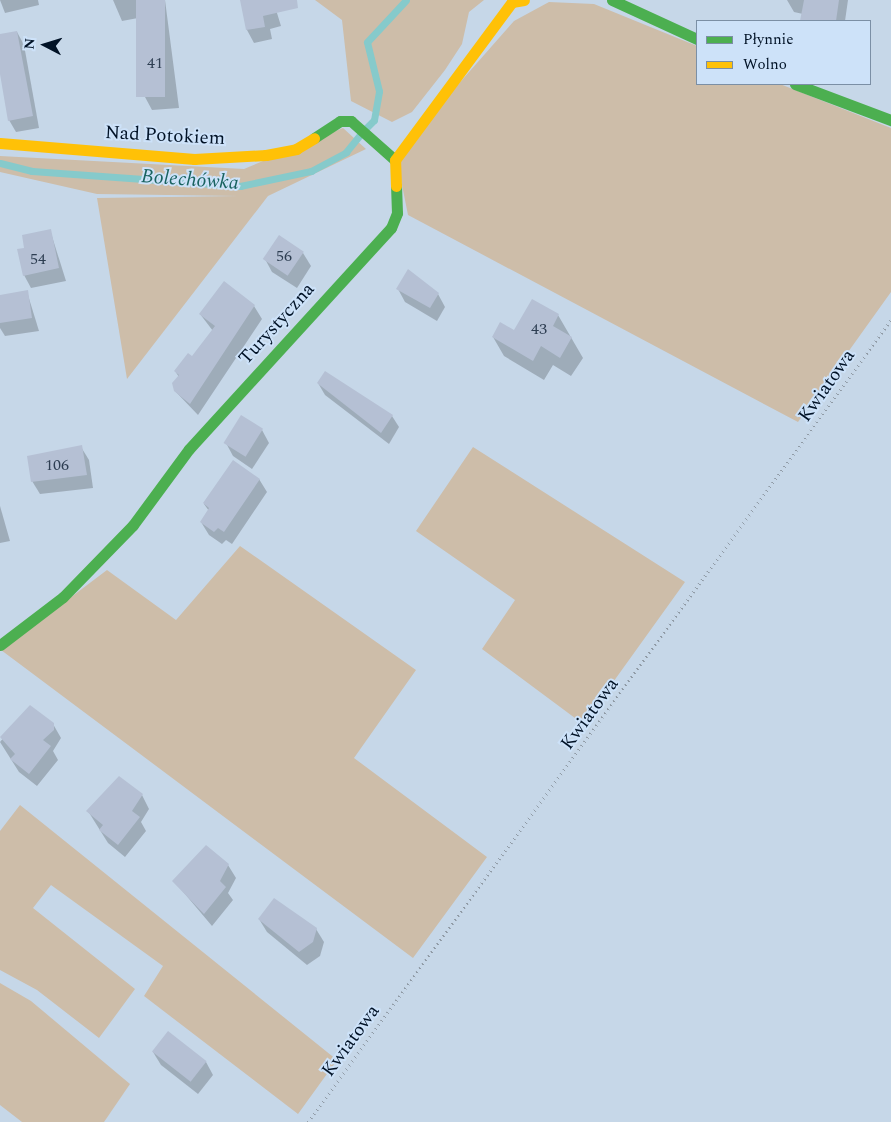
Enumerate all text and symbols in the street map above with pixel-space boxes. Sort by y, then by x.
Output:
north arrow [20,20,70,70]
legend [696,20,871,85]
text: Płynnie [743,28,794,51]
text: N [19,37,41,50]
house number: 41 [147,53,163,73]
text: Wolno [743,53,787,76]
street label: Nad Potokiem [104,121,226,151]
water label: Bolechówka [140,165,240,195]
house number: 56 [276,246,292,266]
house number: 54 [30,249,46,269]
street label: Turystyczna [234,278,320,370]
house number: 43 [531,319,547,339]
street label: Kwiatowa [794,345,860,427]
house number: 106 [45,455,69,475]
street label: Kwiatowa [556,674,624,754]
street label: Kwiatowa [317,1001,385,1081]

